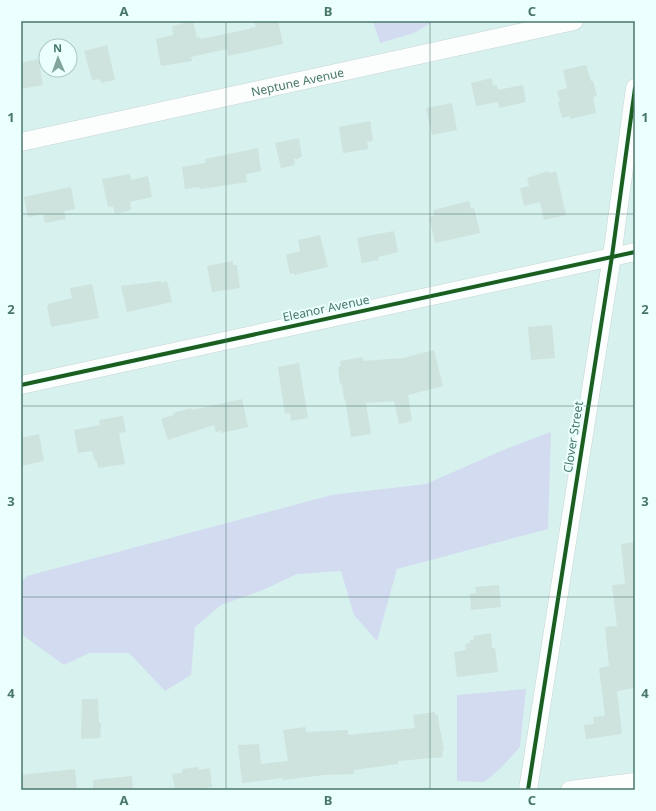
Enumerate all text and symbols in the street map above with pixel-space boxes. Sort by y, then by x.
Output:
text: A [120,2,129,20]
text: B [324,2,332,20]
text: C [528,2,536,20]
north arrow [38,38,78,78]
text: N [53,40,62,55]
street label: Neptune Avenue [249,63,346,100]
text: 1 [7,108,15,126]
text: 1 [641,108,649,126]
street label: Eleanor Avenue [281,290,371,325]
text: 2 [7,300,15,318]
text: 2 [641,300,649,318]
street label: Clover Street [559,399,587,474]
text: 3 [7,492,15,510]
text: 3 [641,492,649,510]
text: 4 [7,684,15,702]
text: 4 [641,684,649,702]
text: A [120,791,129,809]
text: B [324,791,332,809]
text: C [528,791,536,809]

